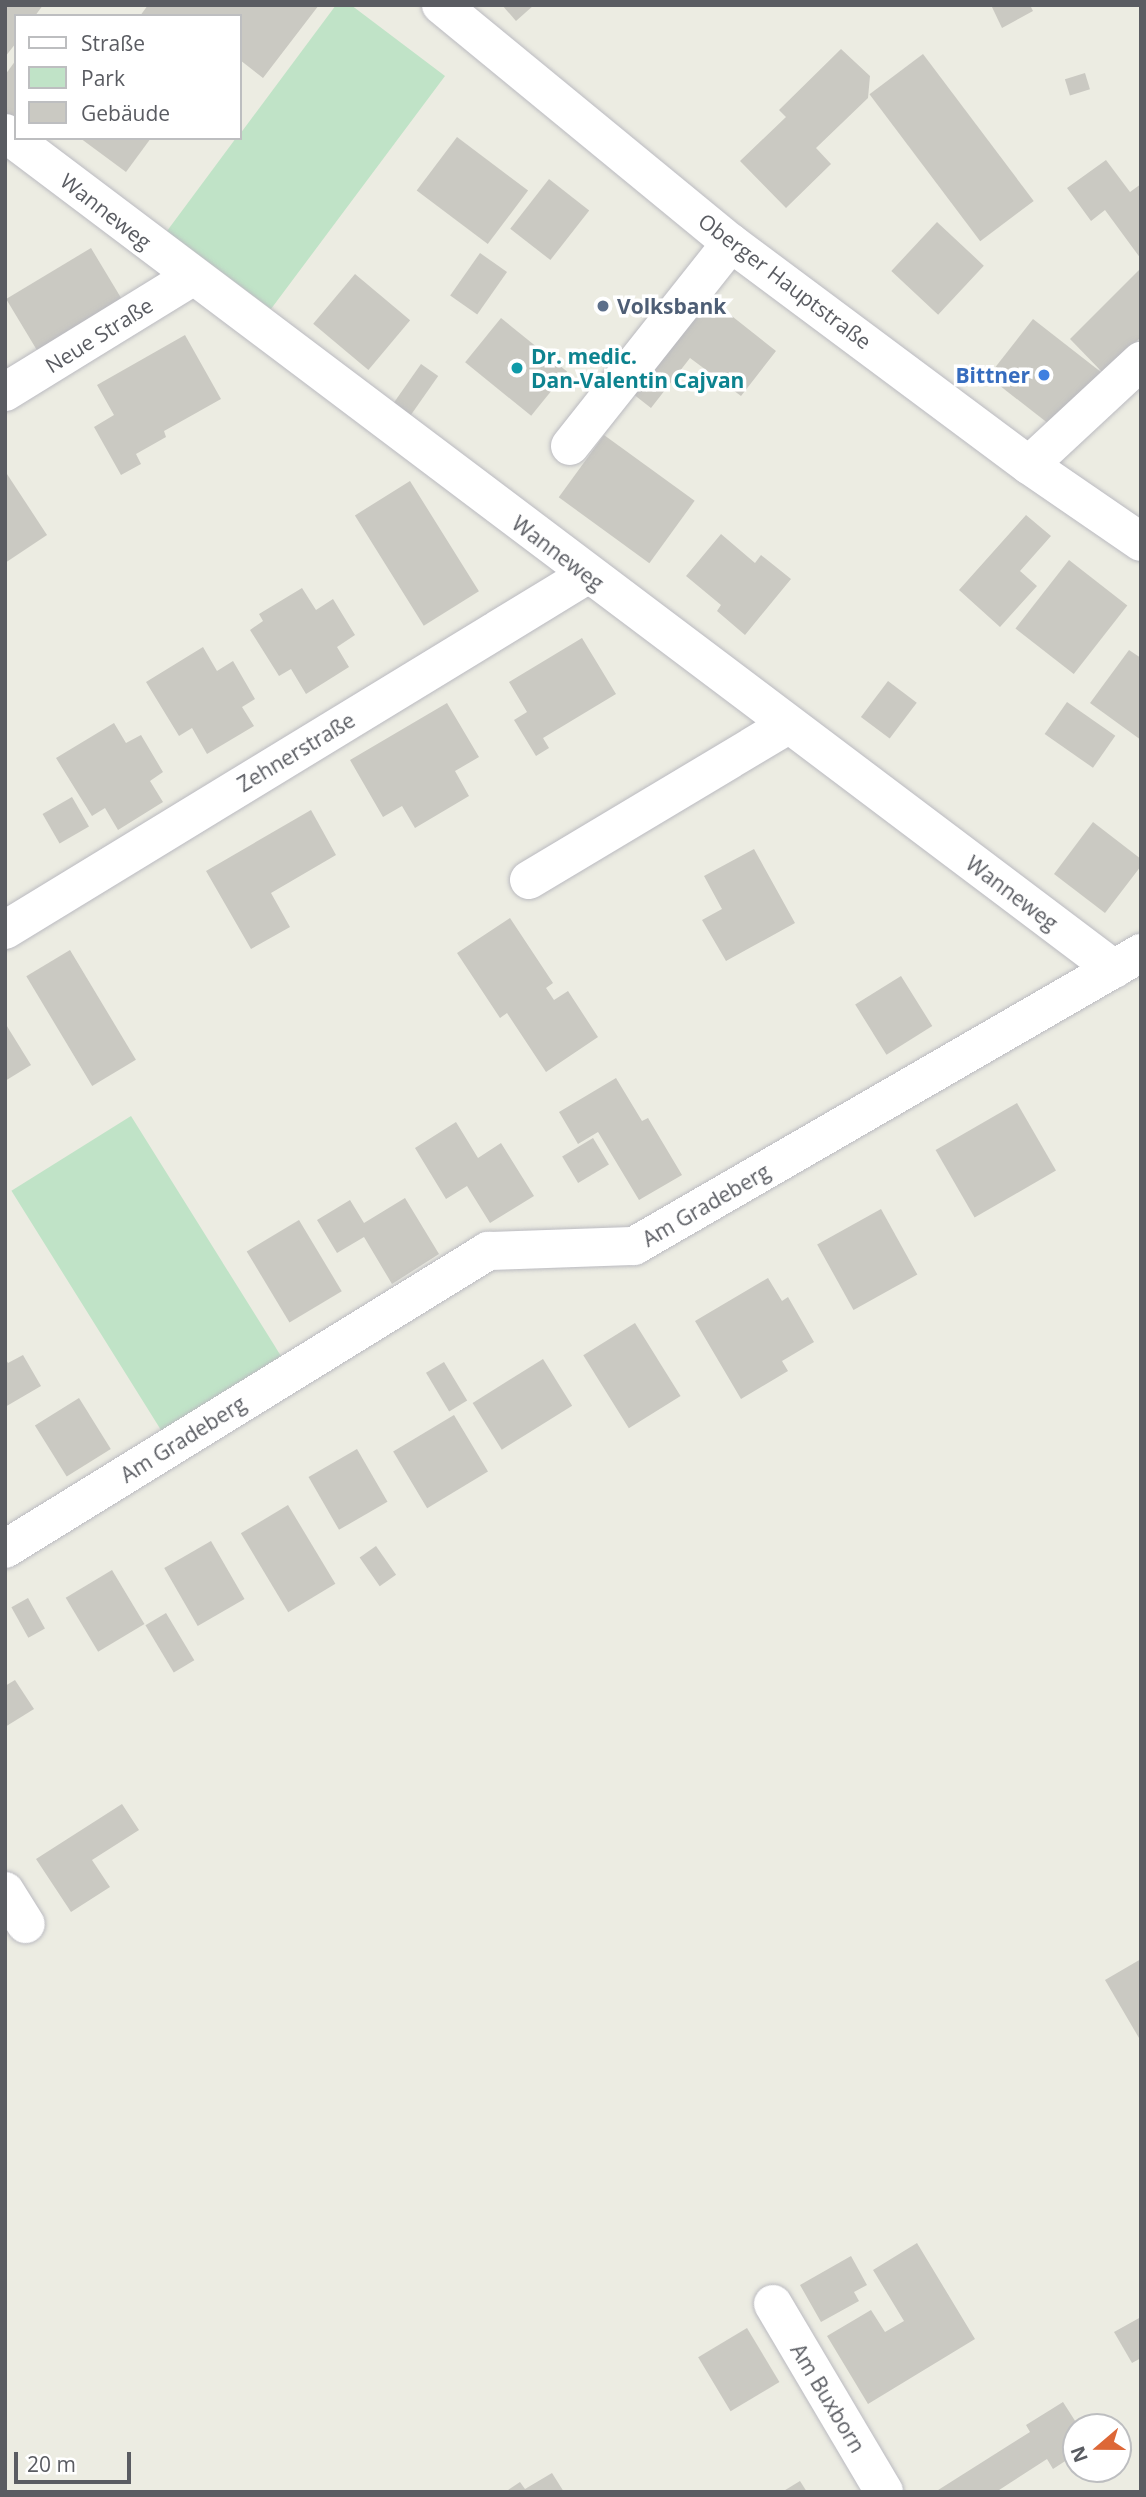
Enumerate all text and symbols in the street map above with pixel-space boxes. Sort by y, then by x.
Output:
legend [14,14,242,140]
text: Straße [81,29,145,57]
text: Park [81,64,125,92]
text: Gebäude [81,99,170,127]
street label: Wanneweg [56,168,156,254]
street label: Oberger Hauptstraße [694,208,876,354]
street label: Neue Straße [41,292,157,378]
place label: Volksbank [617,293,726,319]
marker: Volksbank [595,298,611,314]
place label: Dr. medic. Dan-Valentin Cajvan [531,343,744,393]
marker: Dr. medic. Dan-Valentin Cajvan [509,360,525,376]
place label: Bittner [956,362,1030,388]
marker: Bittner [1036,367,1052,383]
street label: Wanneweg [507,510,609,596]
street label: Zehnerstraße [233,707,359,797]
street label: Wanneweg [961,850,1063,936]
street label: Am Gradeberg [638,1158,774,1252]
street label: Am Gradeberg [116,1390,250,1488]
street label: Am Buxborn [786,2339,870,2457]
north arrow [1062,2413,1132,2483]
scale bar [18,2438,135,2482]
text: N [1064,2443,1094,2466]
text: 20 m [27,2450,76,2478]

